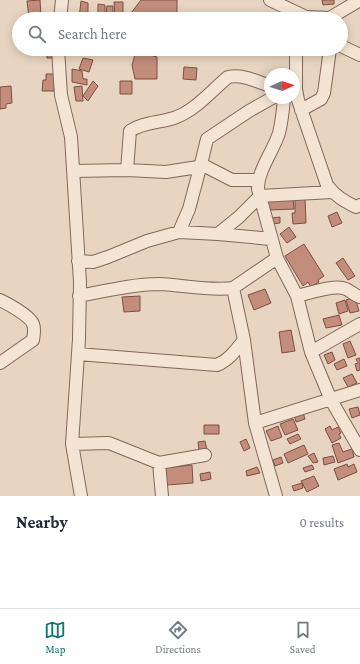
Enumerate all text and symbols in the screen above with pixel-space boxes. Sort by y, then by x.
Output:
search box [12,12,348,56]
icon: search [26,23,48,45]
text: Search here [58,26,127,42]
north arrow [264,68,300,104]
text: Nearby [16,513,68,532]
text: 0 results [299,515,344,530]
tab: Map [44,619,66,655]
tab: Directions [155,619,201,655]
tab: Saved [290,619,316,655]

